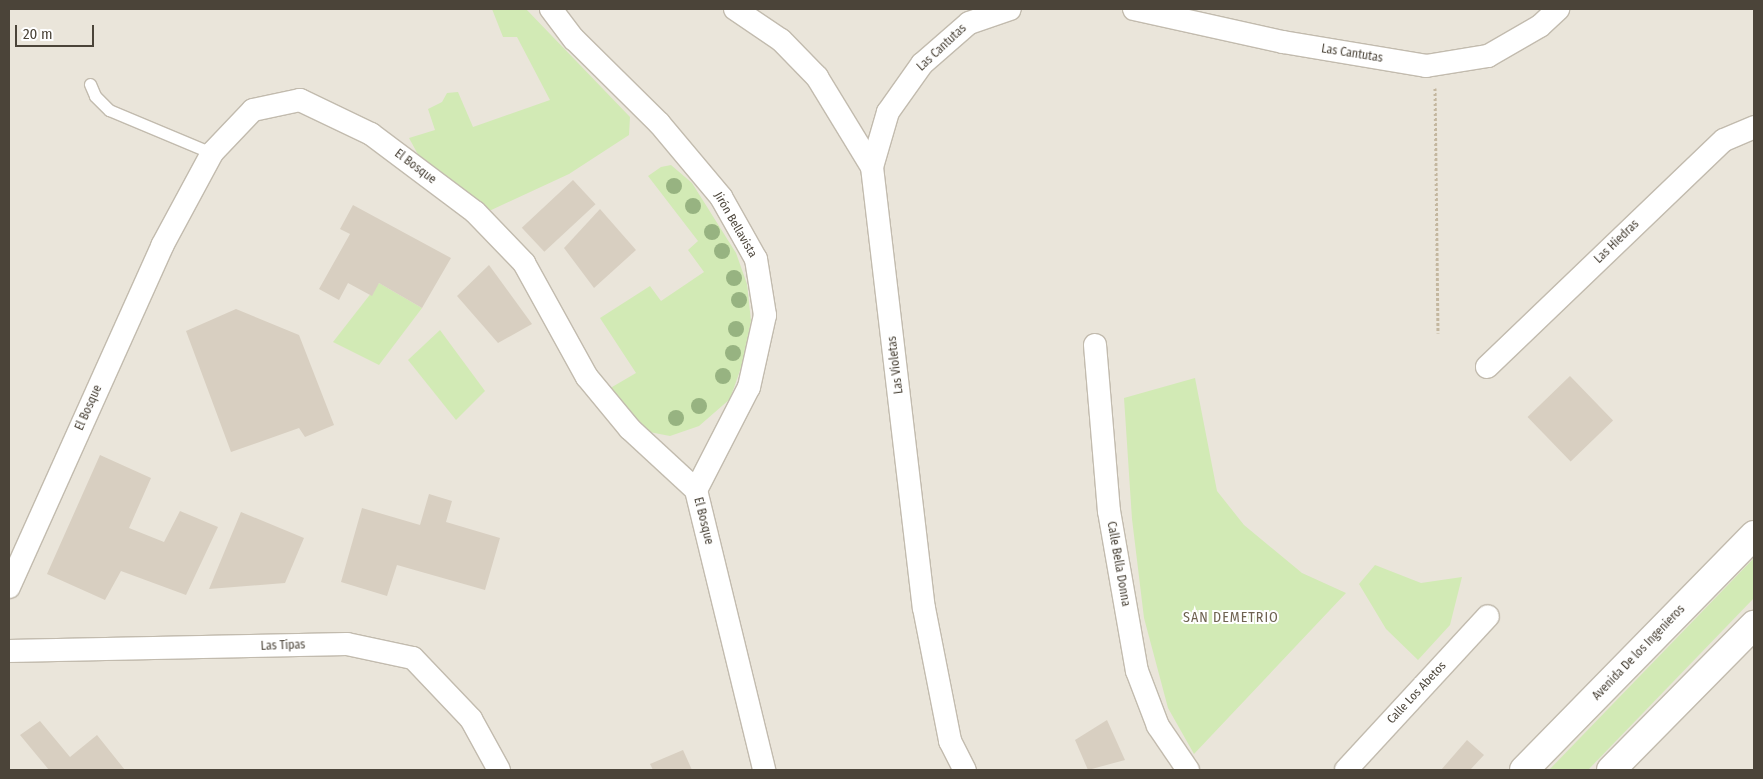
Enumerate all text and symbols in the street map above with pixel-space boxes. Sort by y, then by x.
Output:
scale bar [18,15,96,47]
street label: Las Cantutas [914,22,970,74]
text: 20 m [23,25,53,43]
street label: Las Cantutas [1320,42,1384,66]
street label: El Bosque [391,147,439,187]
street label: Jirón Bellavista [710,190,760,260]
street label: Las Hiedras [1592,217,1642,267]
street label: Las Violetas [885,335,907,395]
street label: El Bosque [73,383,105,433]
street label: El Bosque [690,496,716,546]
street label: Calle Bella Donna [1103,520,1133,608]
street label: Avenida De los Ingenieros [1590,602,1688,704]
district label: SAN DEMETRIO [1182,610,1280,626]
street label: Las Tipas [260,638,306,654]
street label: Calle Los Abetos [1384,659,1450,727]

